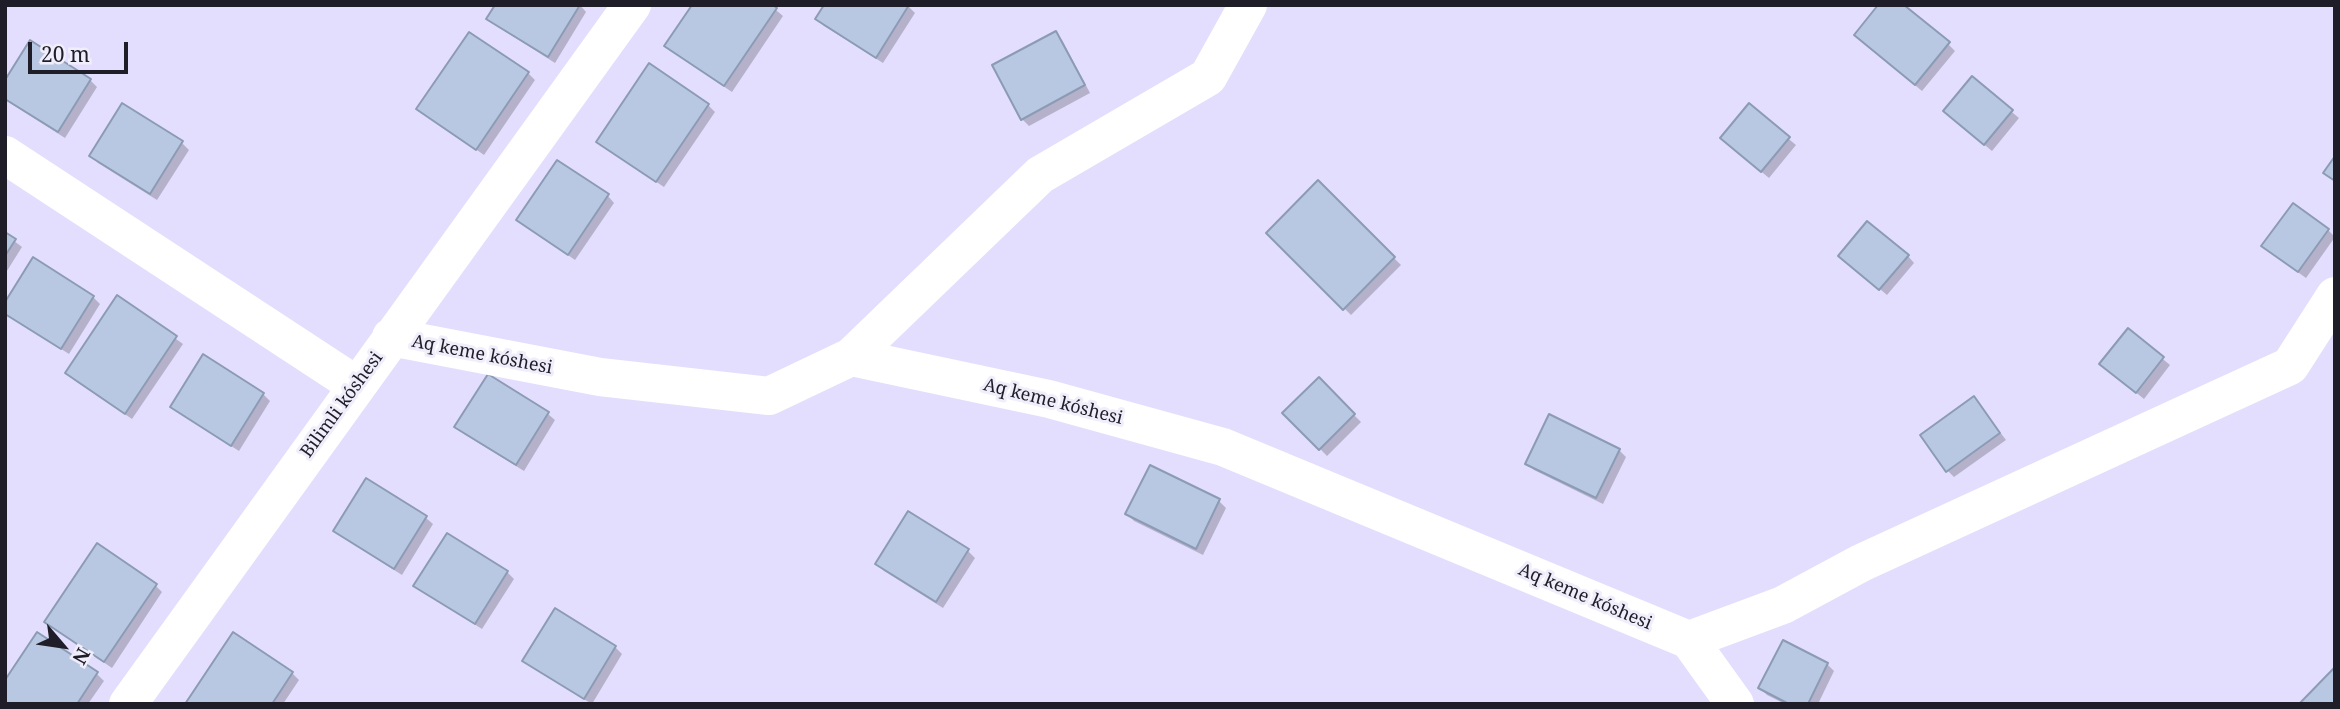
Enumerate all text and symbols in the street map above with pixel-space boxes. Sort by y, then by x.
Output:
scale bar [32,28,131,72]
text: 20 m [41,40,90,68]
street label: Aq keme kóshesi [410,331,554,379]
street label: Bilimli kóshesi [296,348,388,462]
street label: Aq keme kóshesi [981,374,1125,430]
street label: Aq keme kóshesi [1515,559,1655,635]
north arrow [28,611,98,681]
text: N [66,643,96,669]

